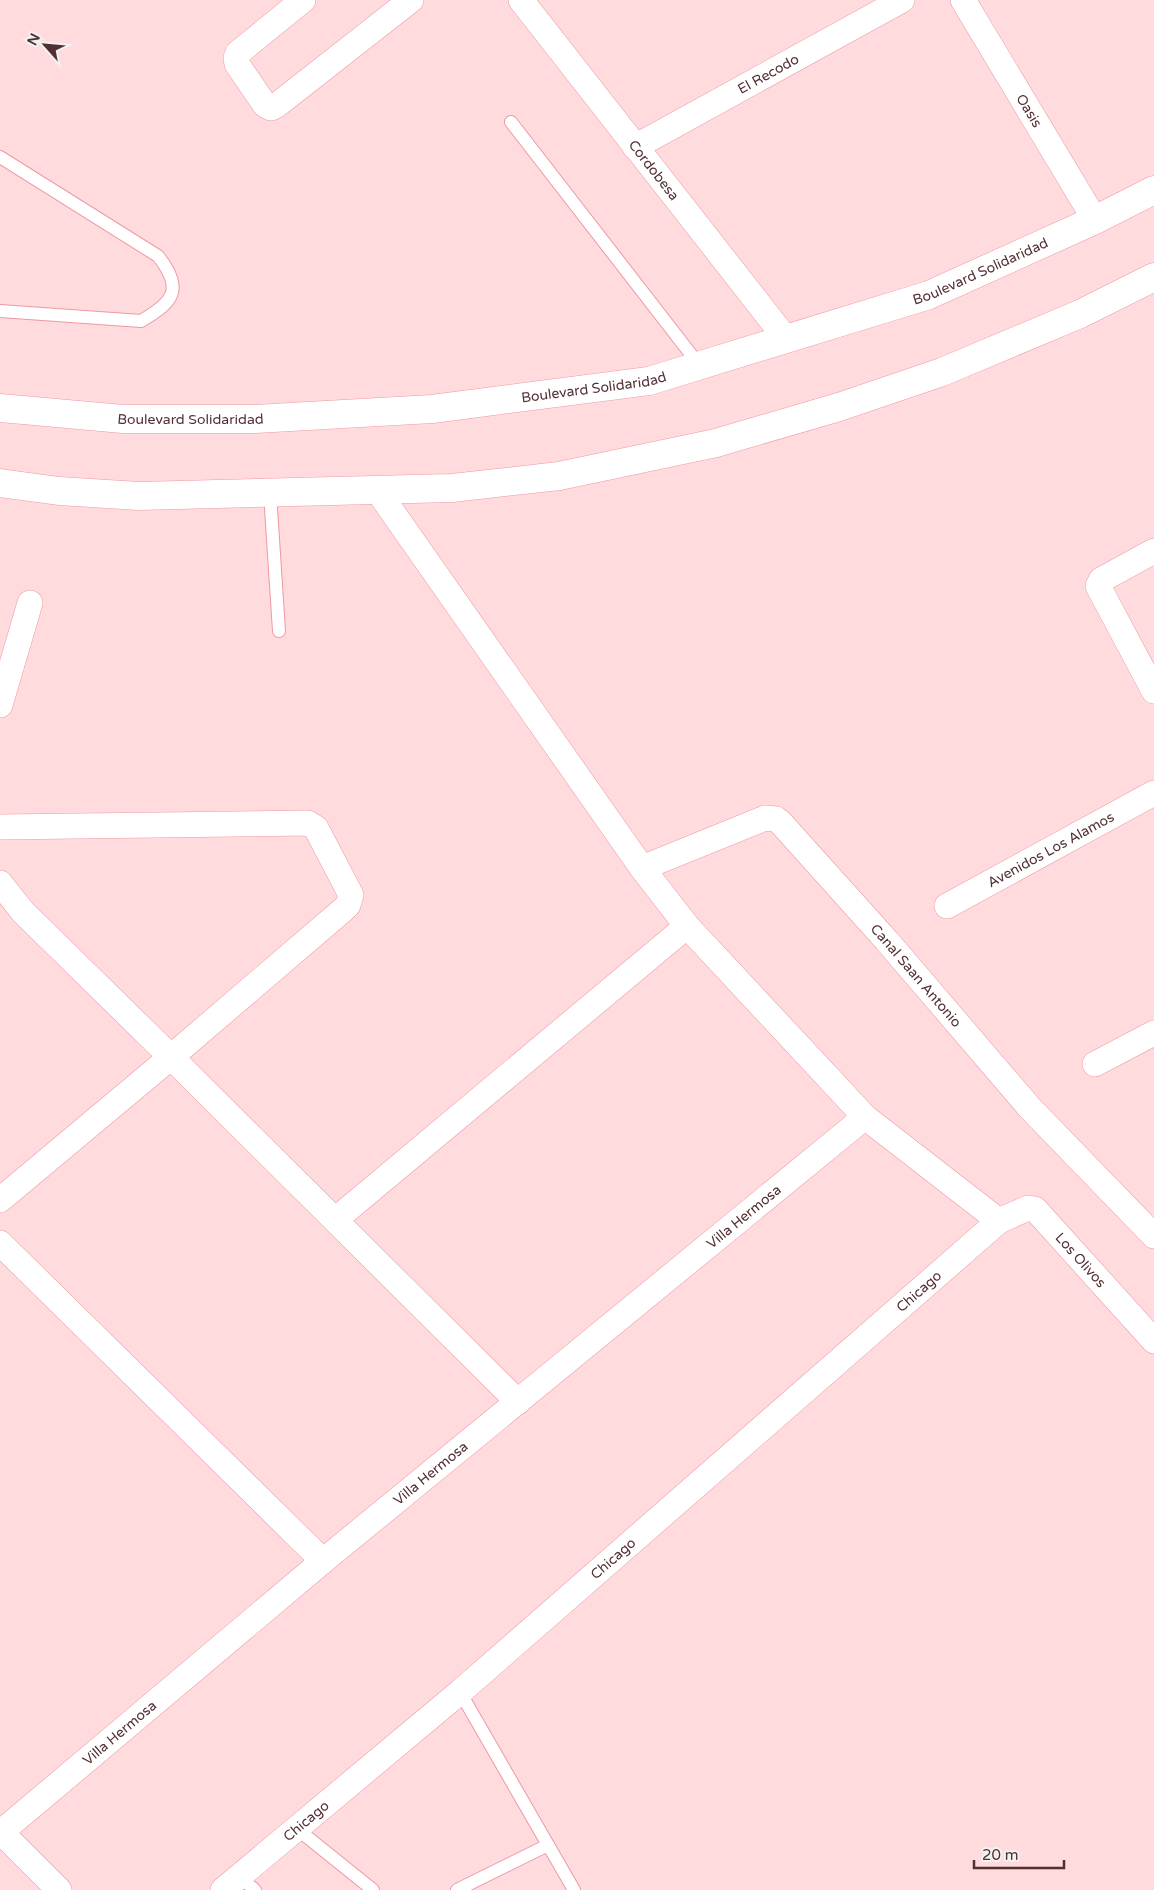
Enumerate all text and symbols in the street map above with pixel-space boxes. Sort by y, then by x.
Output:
north arrow [20,20,70,70]
text: N [24,30,44,48]
street label: El Recodo [735,50,802,98]
street label: Oasis [1012,91,1046,131]
street label: Cordobesa [625,137,683,204]
street label: Boulevard Solidaridad [911,234,1051,308]
street label: Boulevard Solidaridad [520,368,668,406]
street label: Boulevard Solidaridad [117,411,264,428]
street label: Avenidos Los Alamos [985,808,1117,891]
street label: Canal Saan Antonio [867,921,965,1031]
street label: Villa Hermosa [703,1181,785,1252]
street label: Los Olivos [1052,1229,1110,1291]
street label: Chicago [893,1267,945,1316]
street label: Villa Hermosa [390,1438,471,1509]
street label: Chicago [587,1534,639,1583]
street label: Villa Hermosa [79,1697,160,1769]
street label: Chicago [280,1797,333,1845]
scale bar [974,1838,1064,1870]
text: 20 m [982,1846,1019,1864]

